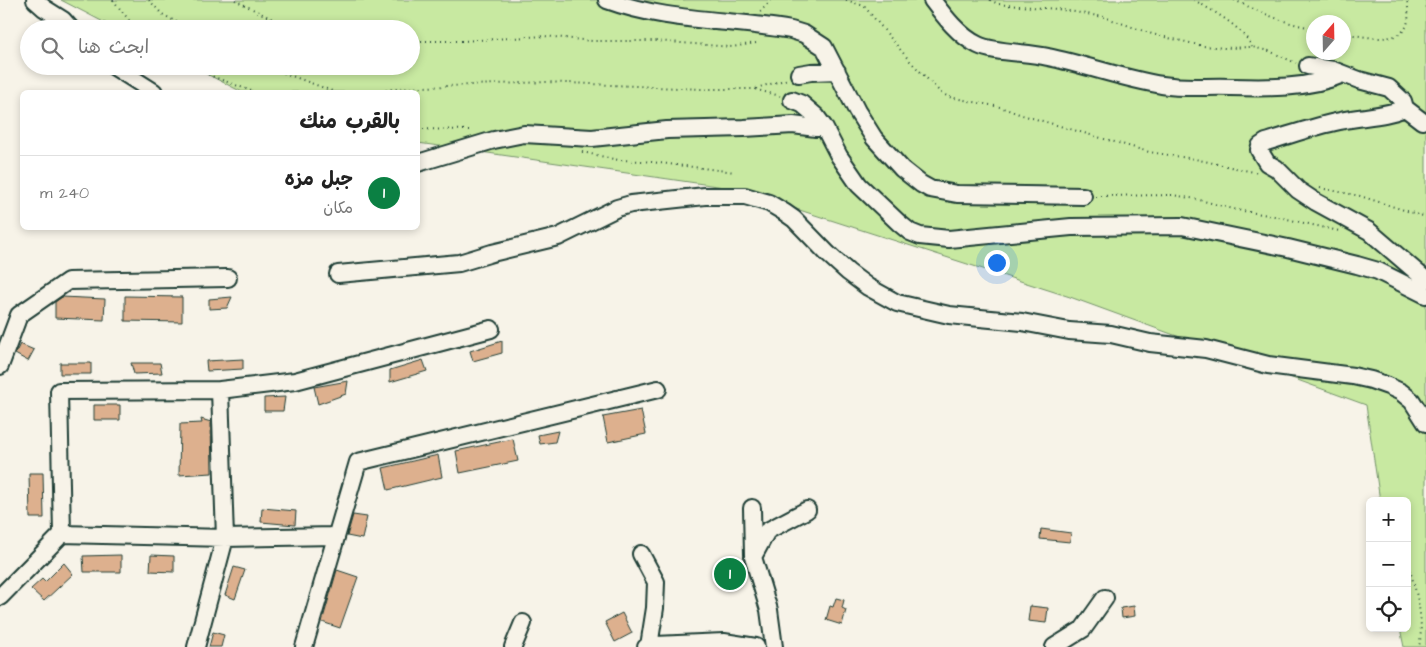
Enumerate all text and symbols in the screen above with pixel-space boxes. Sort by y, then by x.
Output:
north arrow [1306,15,1351,60]
search box [20,20,420,75]
icon: search [38,34,66,62]
text: ابحث هنا [78,34,149,61]
text: بالقرب منك [299,107,400,136]
text: جبل مزه [285,166,353,193]
text: 240 m [40,182,89,204]
text: 1 [383,182,385,204]
text: مكان [323,197,353,219]
your location [984,250,1010,276]
map controls [1366,497,1411,632]
button: + [1366,497,1411,542]
button: − [1366,542,1411,587]
pin: 1 [714,555,746,593]
button: locate [1366,587,1411,632]

